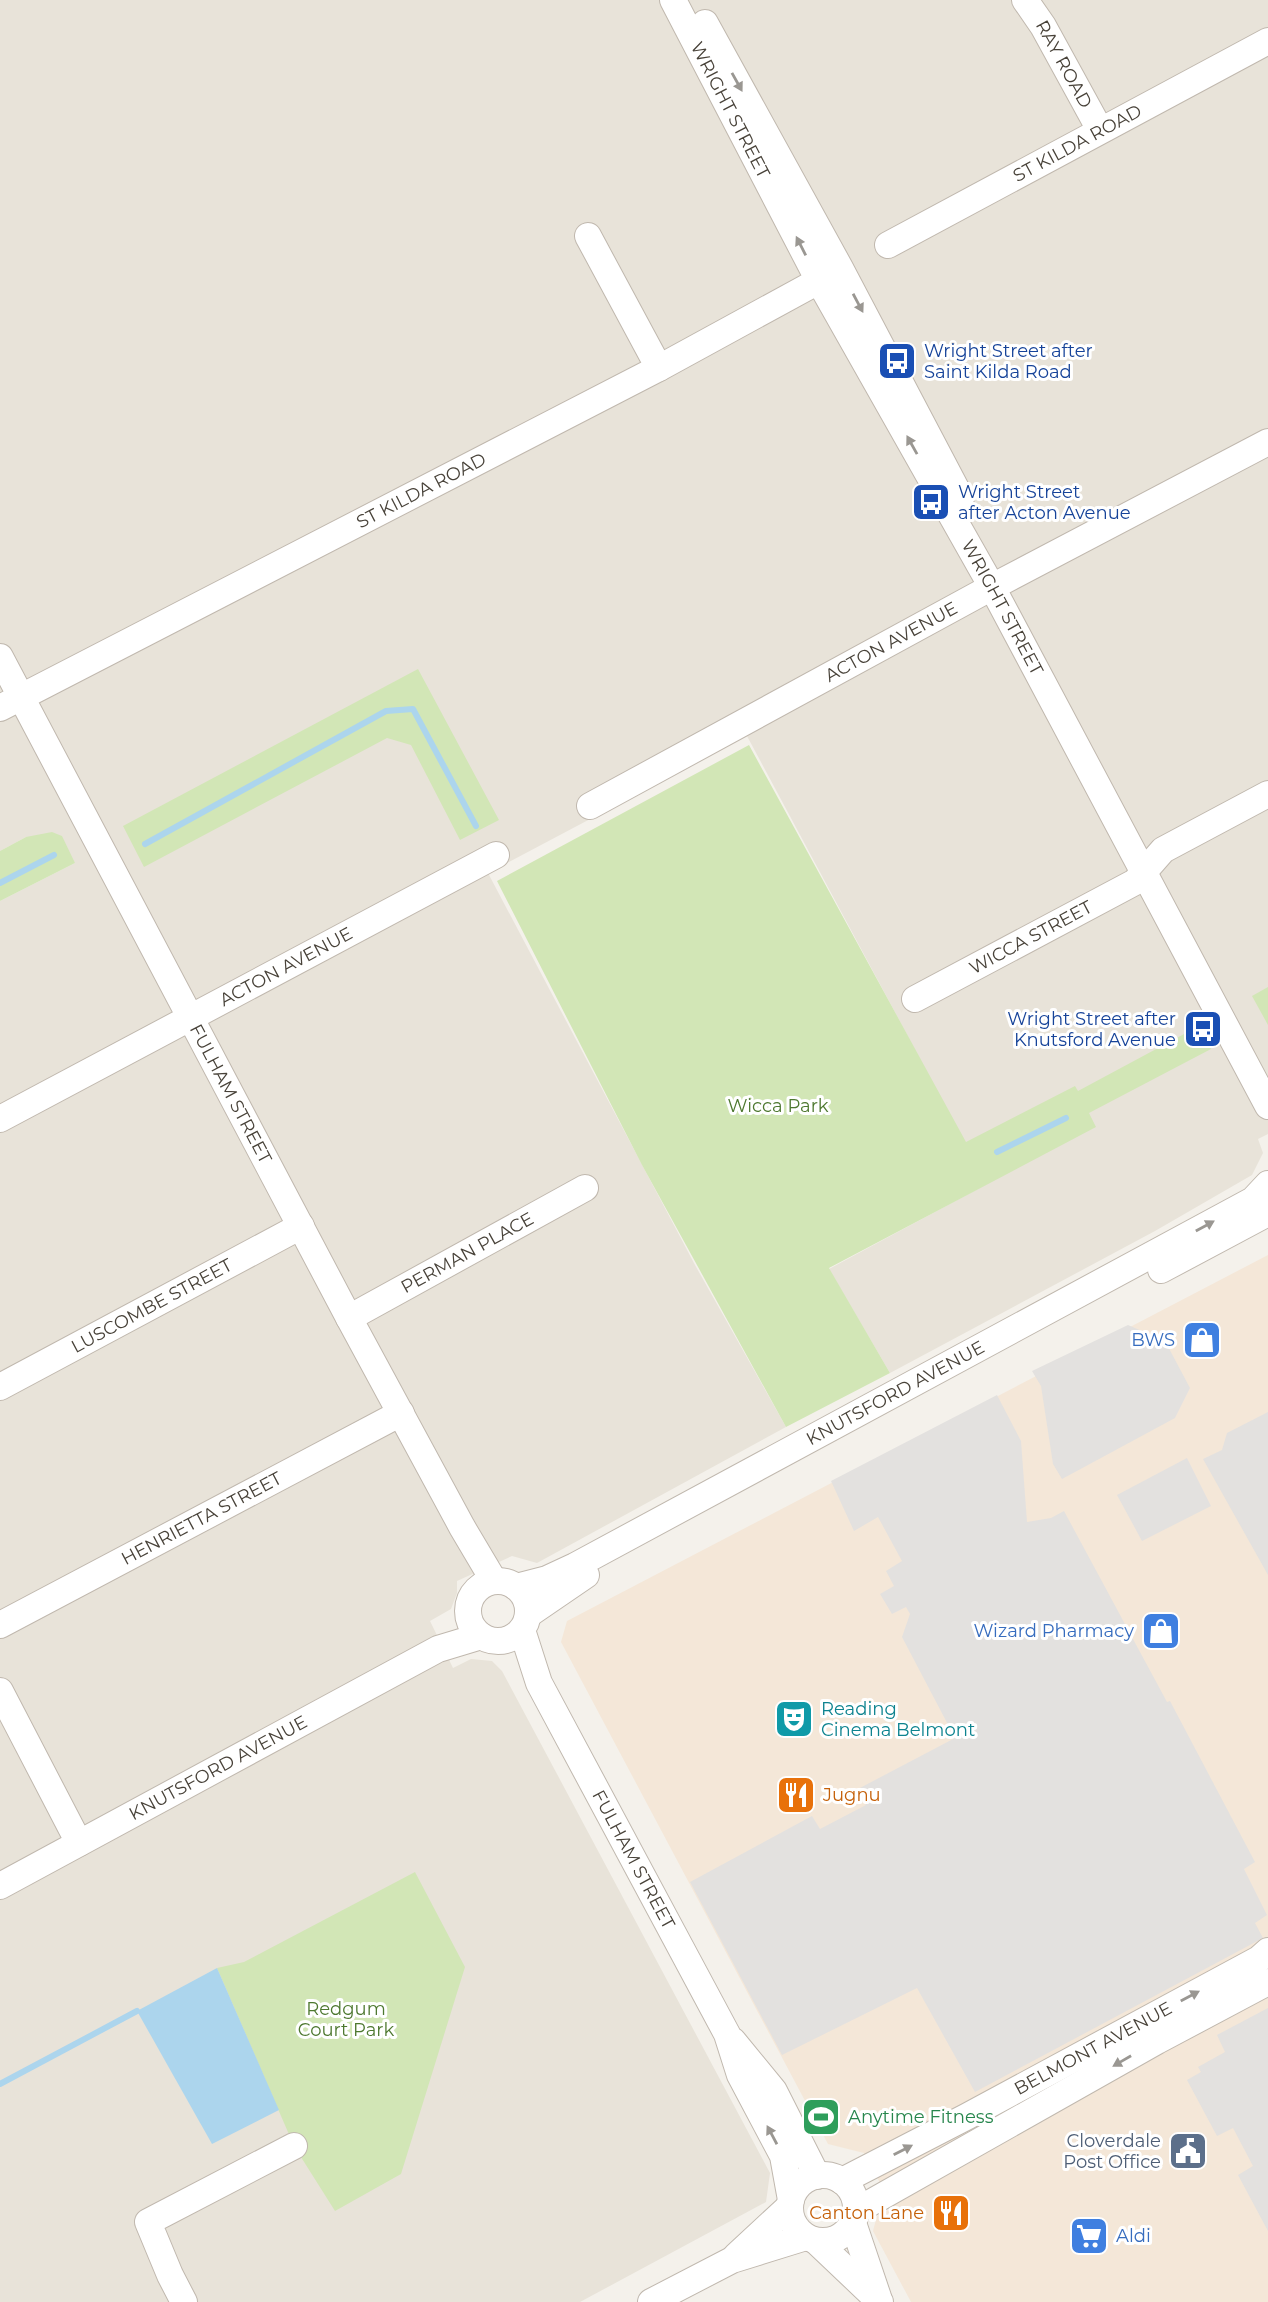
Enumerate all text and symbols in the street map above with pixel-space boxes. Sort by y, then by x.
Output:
street label: RAY ROAD [1031,16,1097,112]
street label: WRIGHT STREET [686,38,775,182]
one-way arrow [731,72,743,92]
street label: ST KILDA ROAD [1009,100,1146,187]
one-way arrow [796,236,808,256]
one-way arrow [852,293,864,313]
bus stop icon: Wright Street after Saint Kilda Road [876,340,918,382]
place label: Wright Street after Saint Kilda Road [924,340,1093,383]
one-way arrow [906,436,918,455]
street label: ST KILDA ROAD [353,448,490,533]
bus stop icon: Wright Street after Acton Avenue [910,481,952,523]
place label: Wright Street after Acton Avenue [958,481,1131,524]
street label: WRIGHT STREET [957,536,1048,679]
street label: ACTON AVENUE [821,597,961,687]
street label: WICCA STREET [965,896,1096,979]
street label: ACTON AVENUE [216,922,356,1011]
place label: Wright Street after Knutsford Avenue [1007,1008,1176,1051]
bus stop icon: Wright Street after Knutsford Avenue [1182,1008,1224,1050]
street label: FULHAM STREET [185,1020,277,1168]
park label: Wicca Park [727,1095,829,1117]
street label: PERMAN PLACE [397,1207,537,1298]
one-way arrow [1195,1220,1214,1232]
street label: LUSCOMBE STREET [67,1254,236,1358]
shop icon: BWS [1181,1319,1223,1361]
place label: BWS [1131,1329,1175,1351]
street label: KNUTSFORD AVENUE [803,1336,988,1450]
street label: HENRIETTA STREET [118,1467,286,1570]
shop icon: Wizard Pharmacy [1140,1610,1182,1652]
place label: Wizard Pharmacy [973,1620,1134,1642]
theatre icon: Reading Cinema Belmont [773,1698,815,1740]
place label: Reading Cinema Belmont [821,1698,975,1741]
street label: KNUTSFORD AVENUE [125,1711,311,1825]
restaurant icon: Jugnu [775,1774,817,1816]
place label: Jugnu [822,1784,881,1806]
street label: FULHAM STREET [587,1786,680,1933]
one-way arrow [1180,1991,1200,2003]
street label: BELMONT AVENUE [1011,1997,1176,2100]
park label: Redgum Court Park [298,1998,394,2041]
one-way arrow [1112,2055,1132,2067]
sports icon: Anytime Fitness [800,2096,842,2138]
place label: Anytime Fitness [848,2106,994,2128]
one-way arrow [766,2125,777,2145]
place label: Cloverdale Post Office [1063,2130,1161,2173]
public building icon: Cloverdale Post Office [1167,2130,1209,2172]
one-way arrow [893,2144,913,2156]
restaurant icon: Canton Lane [930,2192,972,2234]
place label: Canton Lane [809,2202,924,2224]
supermarket icon: Aldi [1068,2215,1110,2257]
place label: Aldi [1116,2225,1151,2247]

